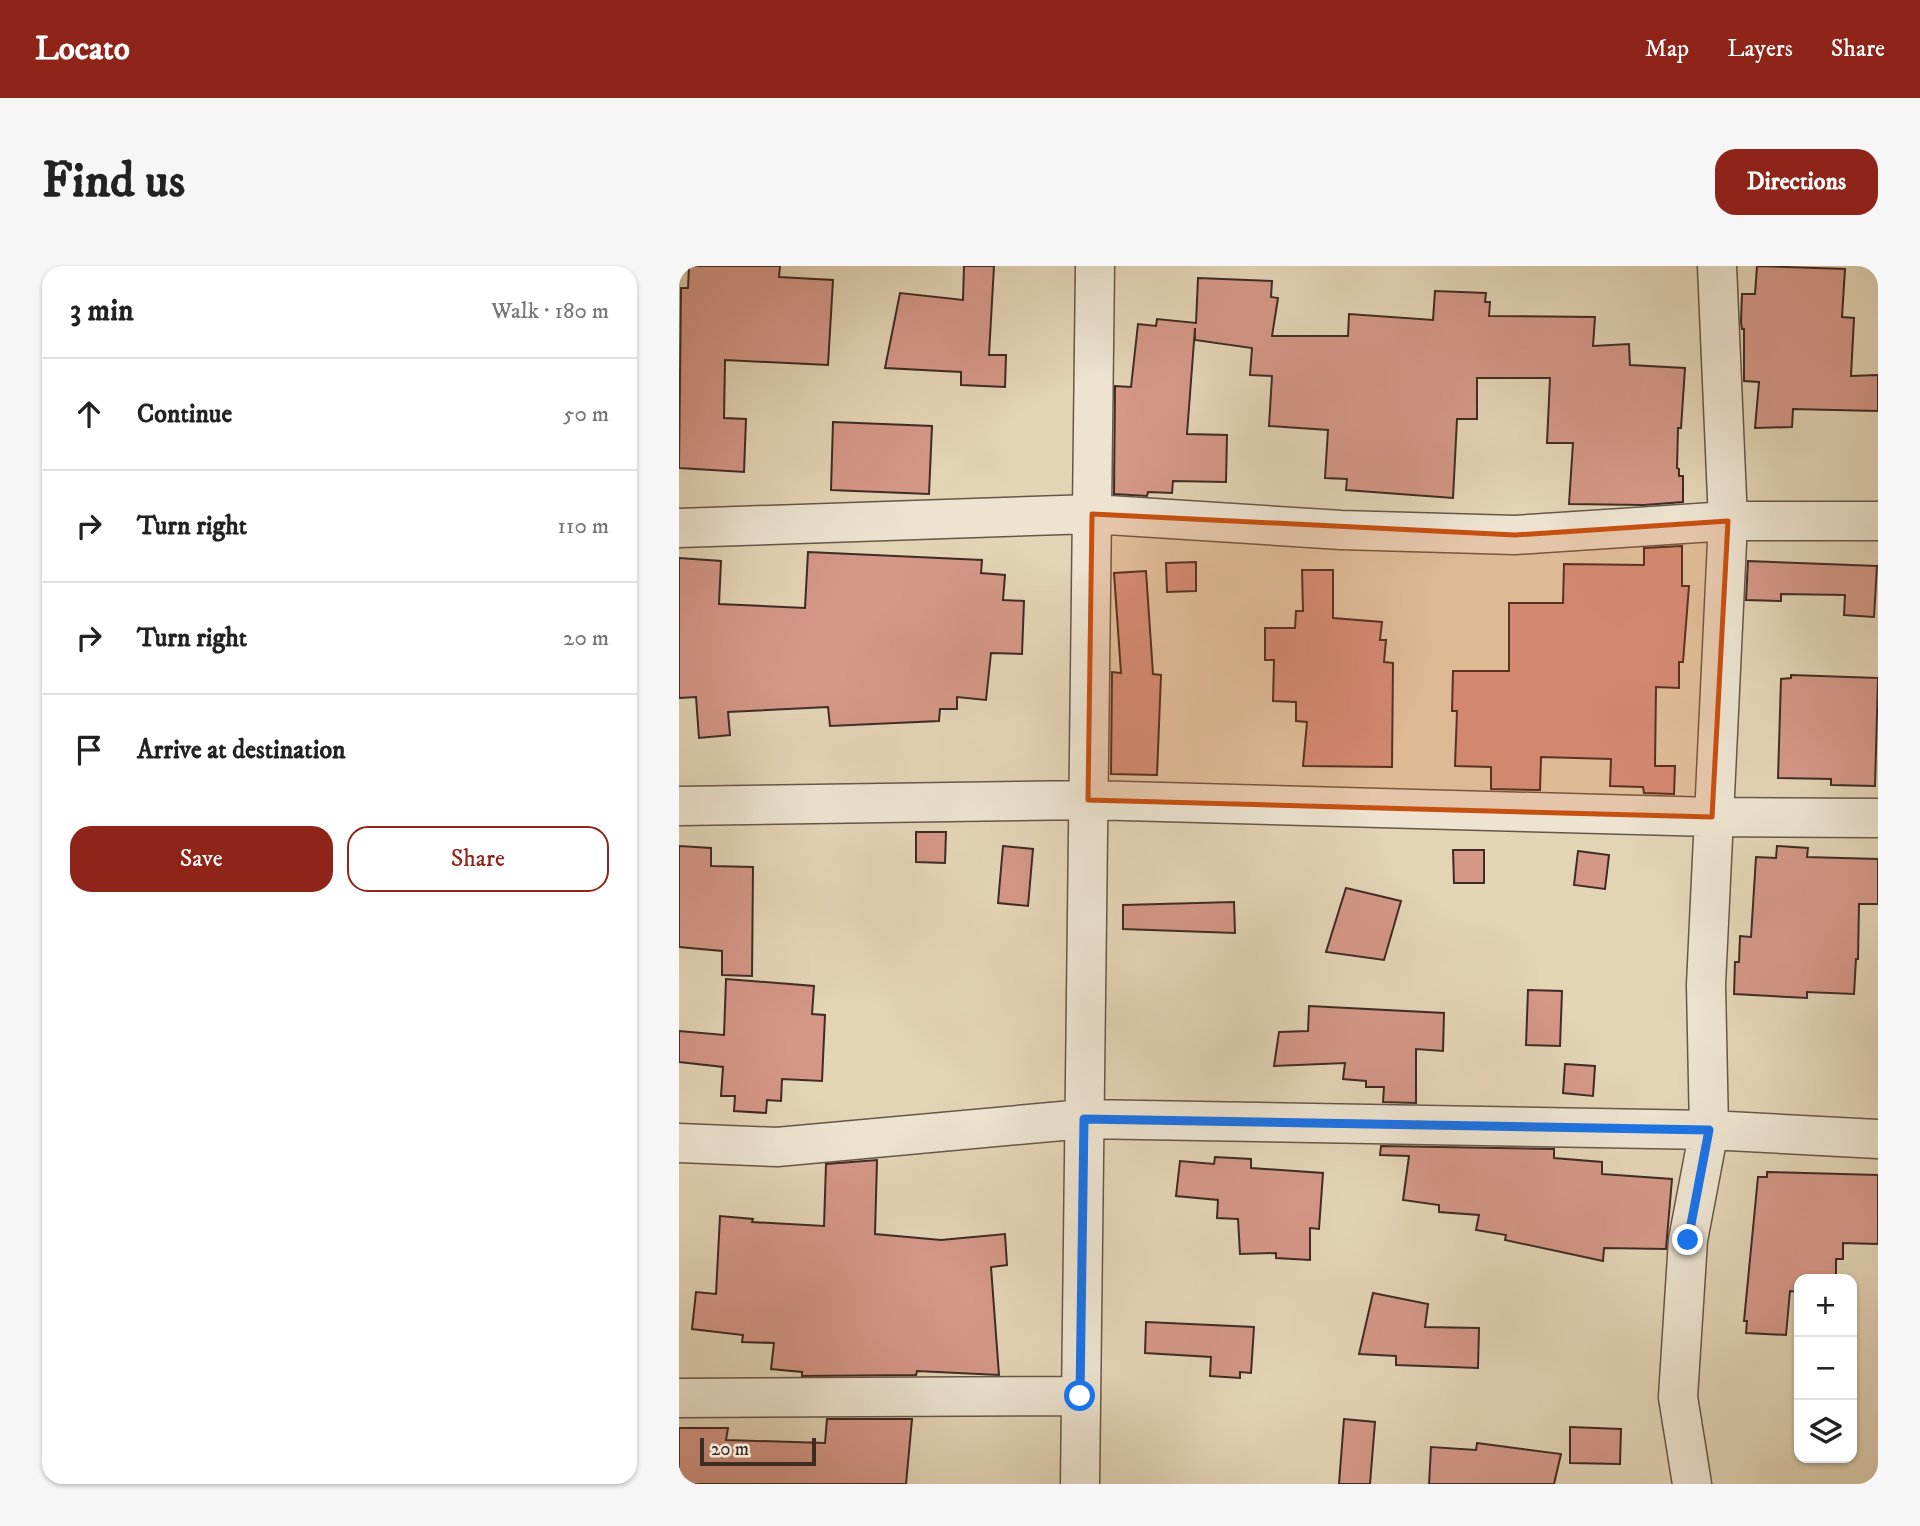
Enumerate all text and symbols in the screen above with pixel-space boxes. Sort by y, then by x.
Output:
text: Locato [35,29,130,70]
text: Map [1645,34,1689,64]
text: Layers [1727,34,1793,64]
text: Share [1831,34,1885,64]
button: Directions [1715,149,1878,215]
text: Find us [42,151,185,213]
text: 3 min [70,293,134,330]
text: Walk · 180 m [491,297,609,326]
icon: ahead [70,395,108,433]
text: Continue [137,398,232,431]
text: 50 m [563,400,609,429]
icon: right [70,507,108,545]
text: Turn right [137,510,247,543]
text: 110 m [558,512,609,541]
icon: right [70,619,108,657]
text: Turn right [137,622,247,655]
text: 20 m [563,624,609,653]
icon: arrive [70,731,108,769]
text: Arrive at destination [137,734,346,767]
button: Save [70,826,333,892]
button: Share [347,826,609,892]
route end [1672,1224,1703,1255]
map controls [1794,1274,1857,1463]
button: + [1794,1274,1857,1337]
button: − [1794,1337,1857,1400]
route start [1064,1380,1095,1411]
button: layers [1794,1400,1857,1463]
scale bar [700,1435,815,1467]
text: 20 m [711,1438,749,1461]

